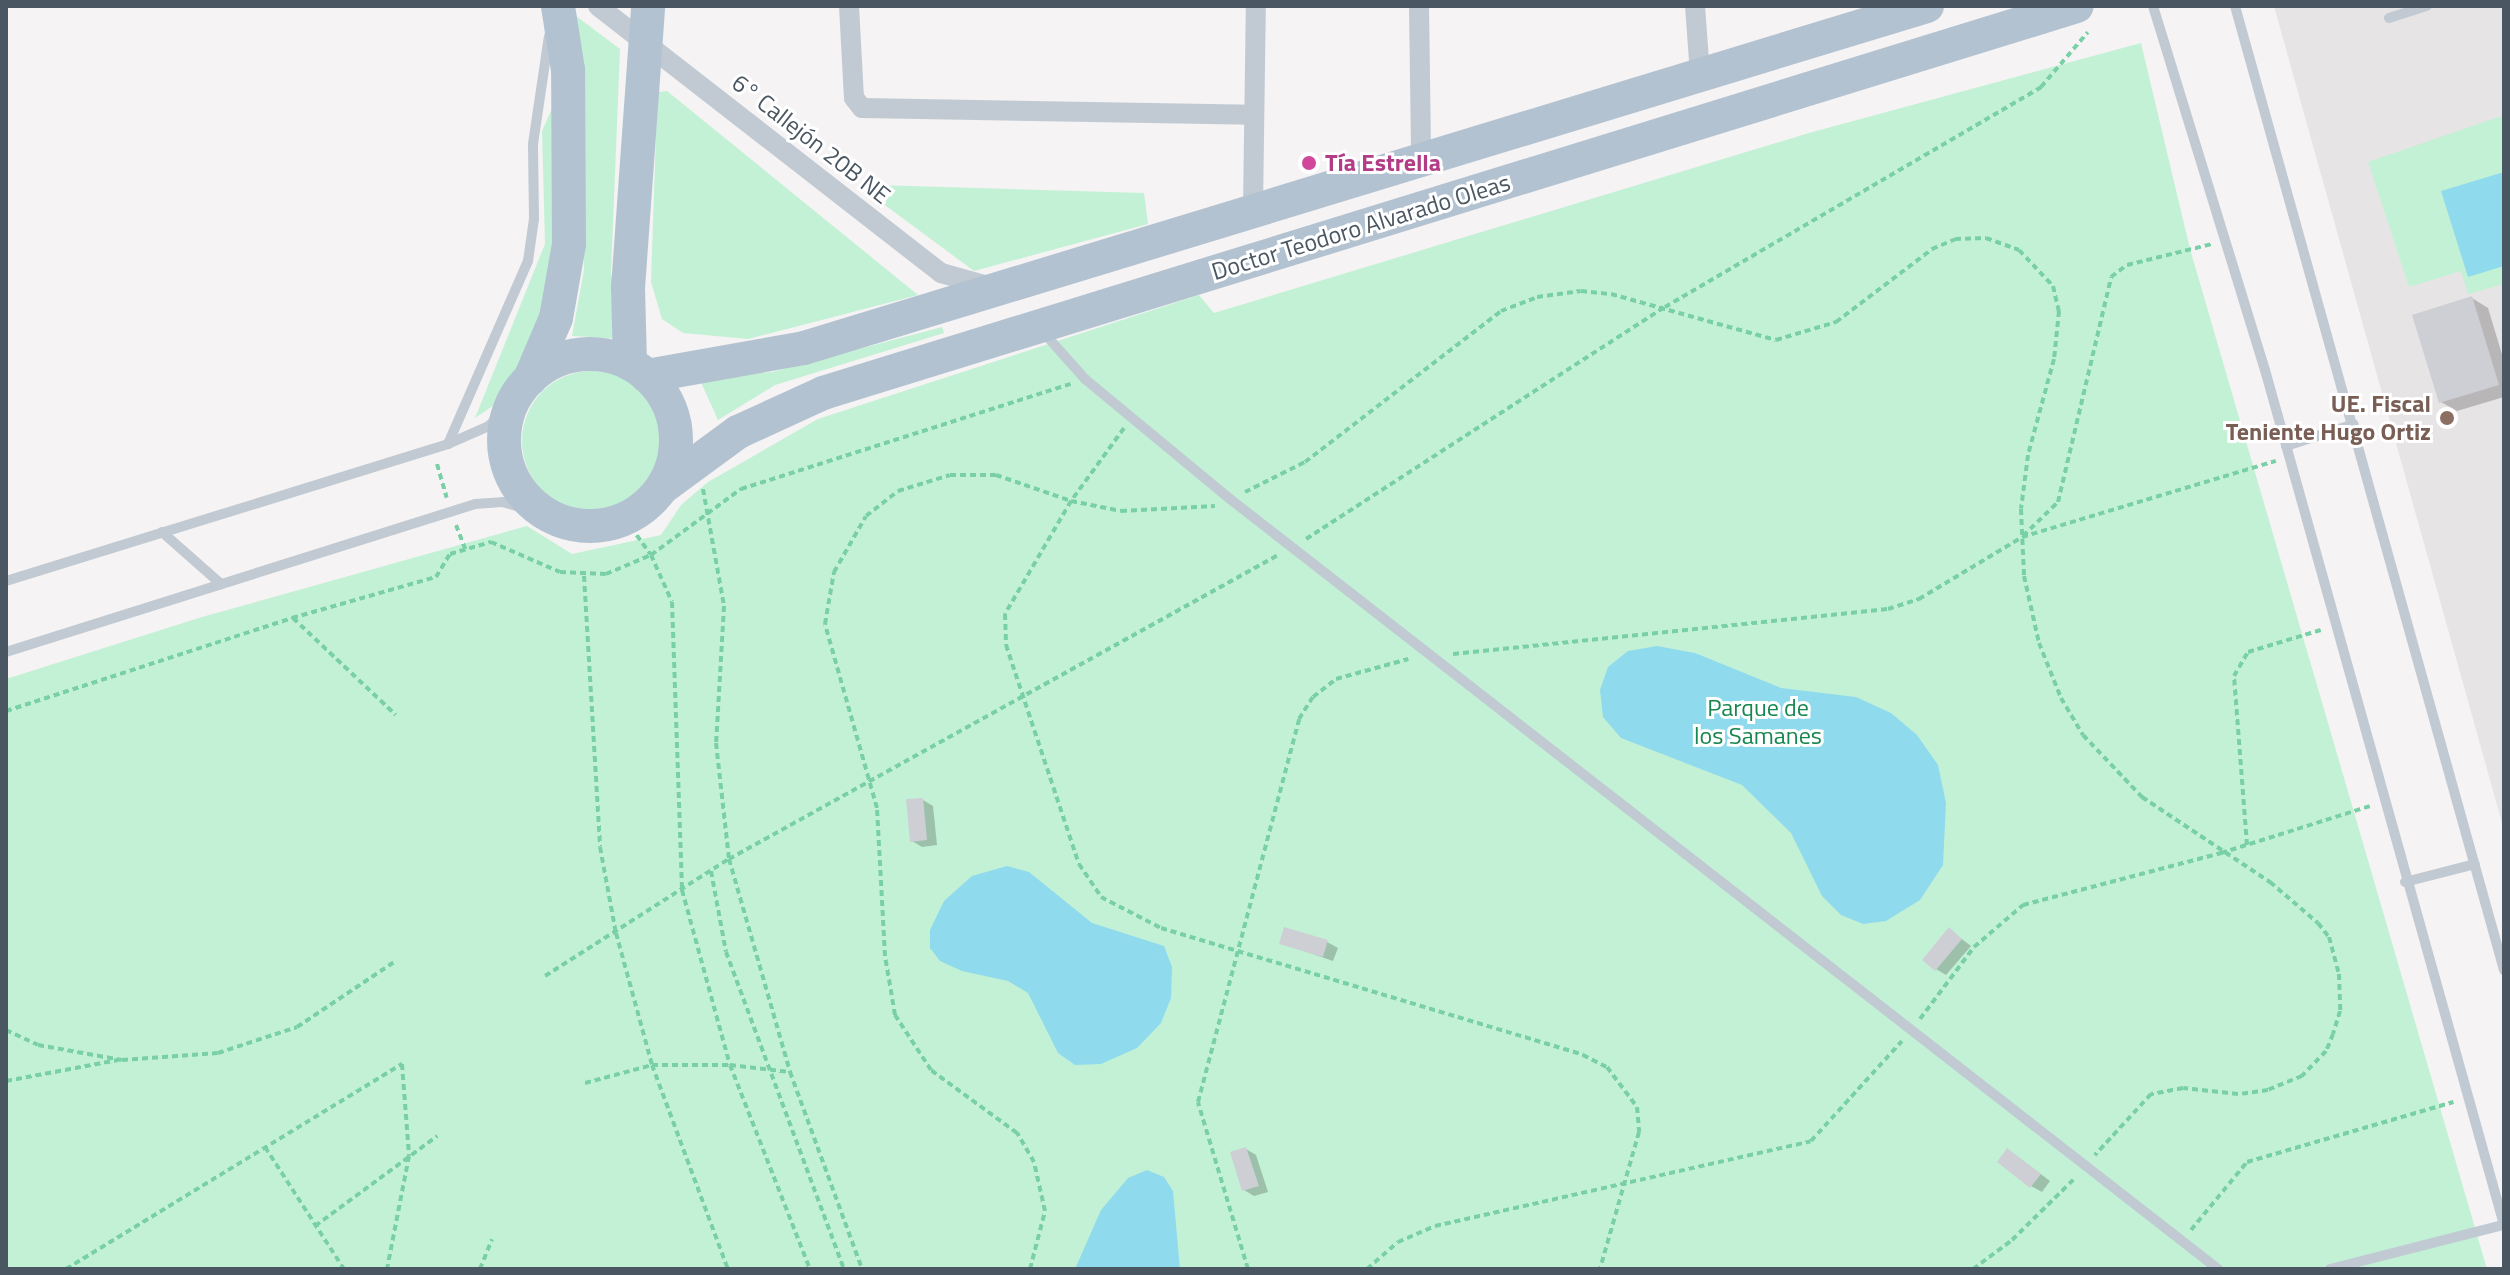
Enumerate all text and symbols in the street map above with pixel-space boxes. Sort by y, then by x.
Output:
street label: 6° Callejón 20B NE [726,68,896,210]
place label: Tía Estrella [1325,149,1441,177]
marker: Tía Estrella [1300,154,1318,172]
street label: Doctor Teodoro Alvarado Oleas [1208,168,1514,286]
place label: UE. Fiscal Teniente Hugo Ortiz [2226,390,2431,446]
marker: UE. Fiscal Teniente Hugo Ortiz [2438,409,2456,427]
park label: Parque de los Samanes [1694,694,1822,750]

